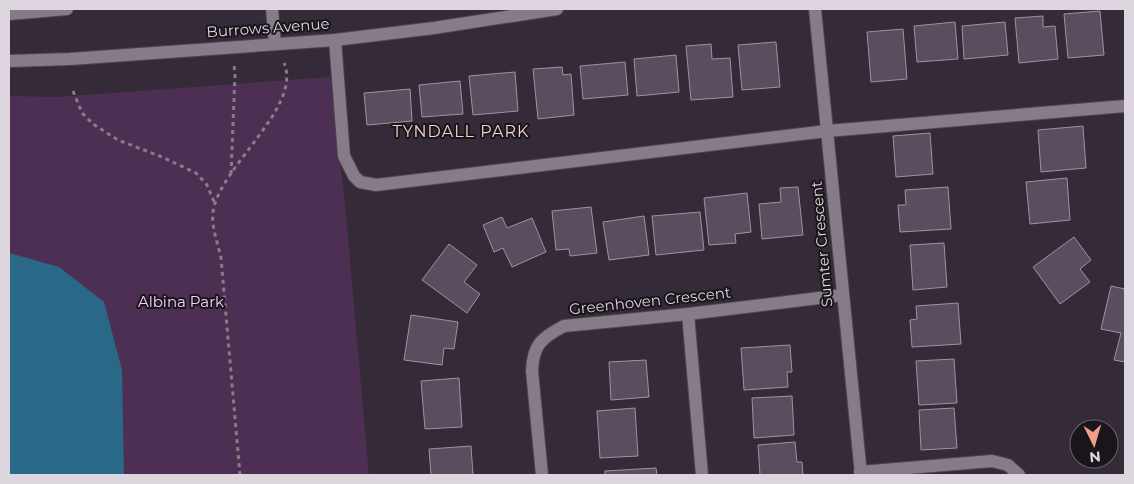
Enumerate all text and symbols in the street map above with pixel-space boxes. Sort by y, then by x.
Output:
street label: Burrows Avenue [206,14,330,41]
district label: TYNDALL PARK [393,122,529,141]
street label: Sumter Crescent [807,180,836,308]
street label: Greenhoven Crescent [568,283,732,318]
park label: Albina Park [138,292,224,311]
north arrow [1069,419,1119,469]
text: N [1089,447,1102,466]

